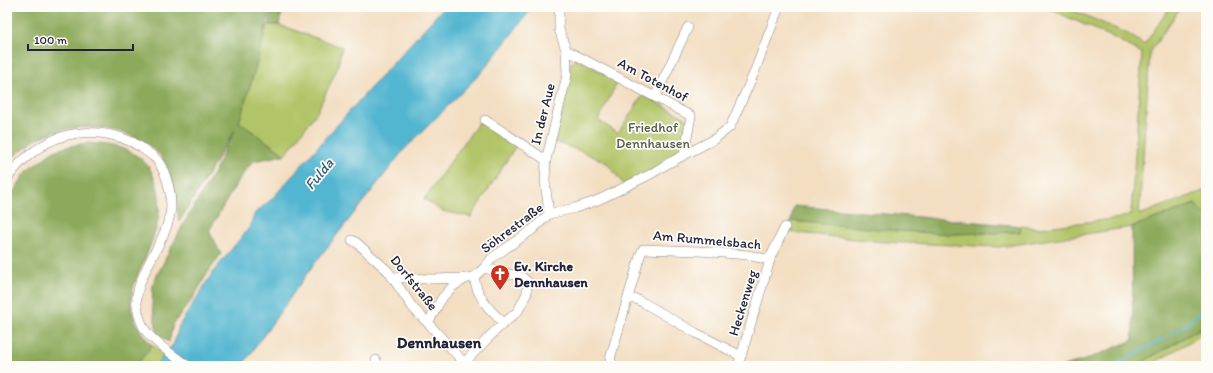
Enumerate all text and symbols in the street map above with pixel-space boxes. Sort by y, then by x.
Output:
scale bar [28,26,133,52]
text: 100 m [34,33,67,47]
street label: Am Totenhof [615,54,692,106]
street label: In der Aue [527,81,559,146]
park label: Friedhof Dennhausen [616,119,690,152]
water label: Fulda [301,154,338,193]
street label: Söhrestraße [477,199,547,257]
street label: Am Rummelsbach [652,227,762,253]
street label: Dorfstraße [387,252,442,314]
place label: Ev. Kirche Dennhausen [514,258,588,291]
church icon: Ev. Kirche Dennhausen [489,263,511,291]
street label: Heckenweg [725,267,761,338]
district label: Dennhausen [397,333,482,352]

